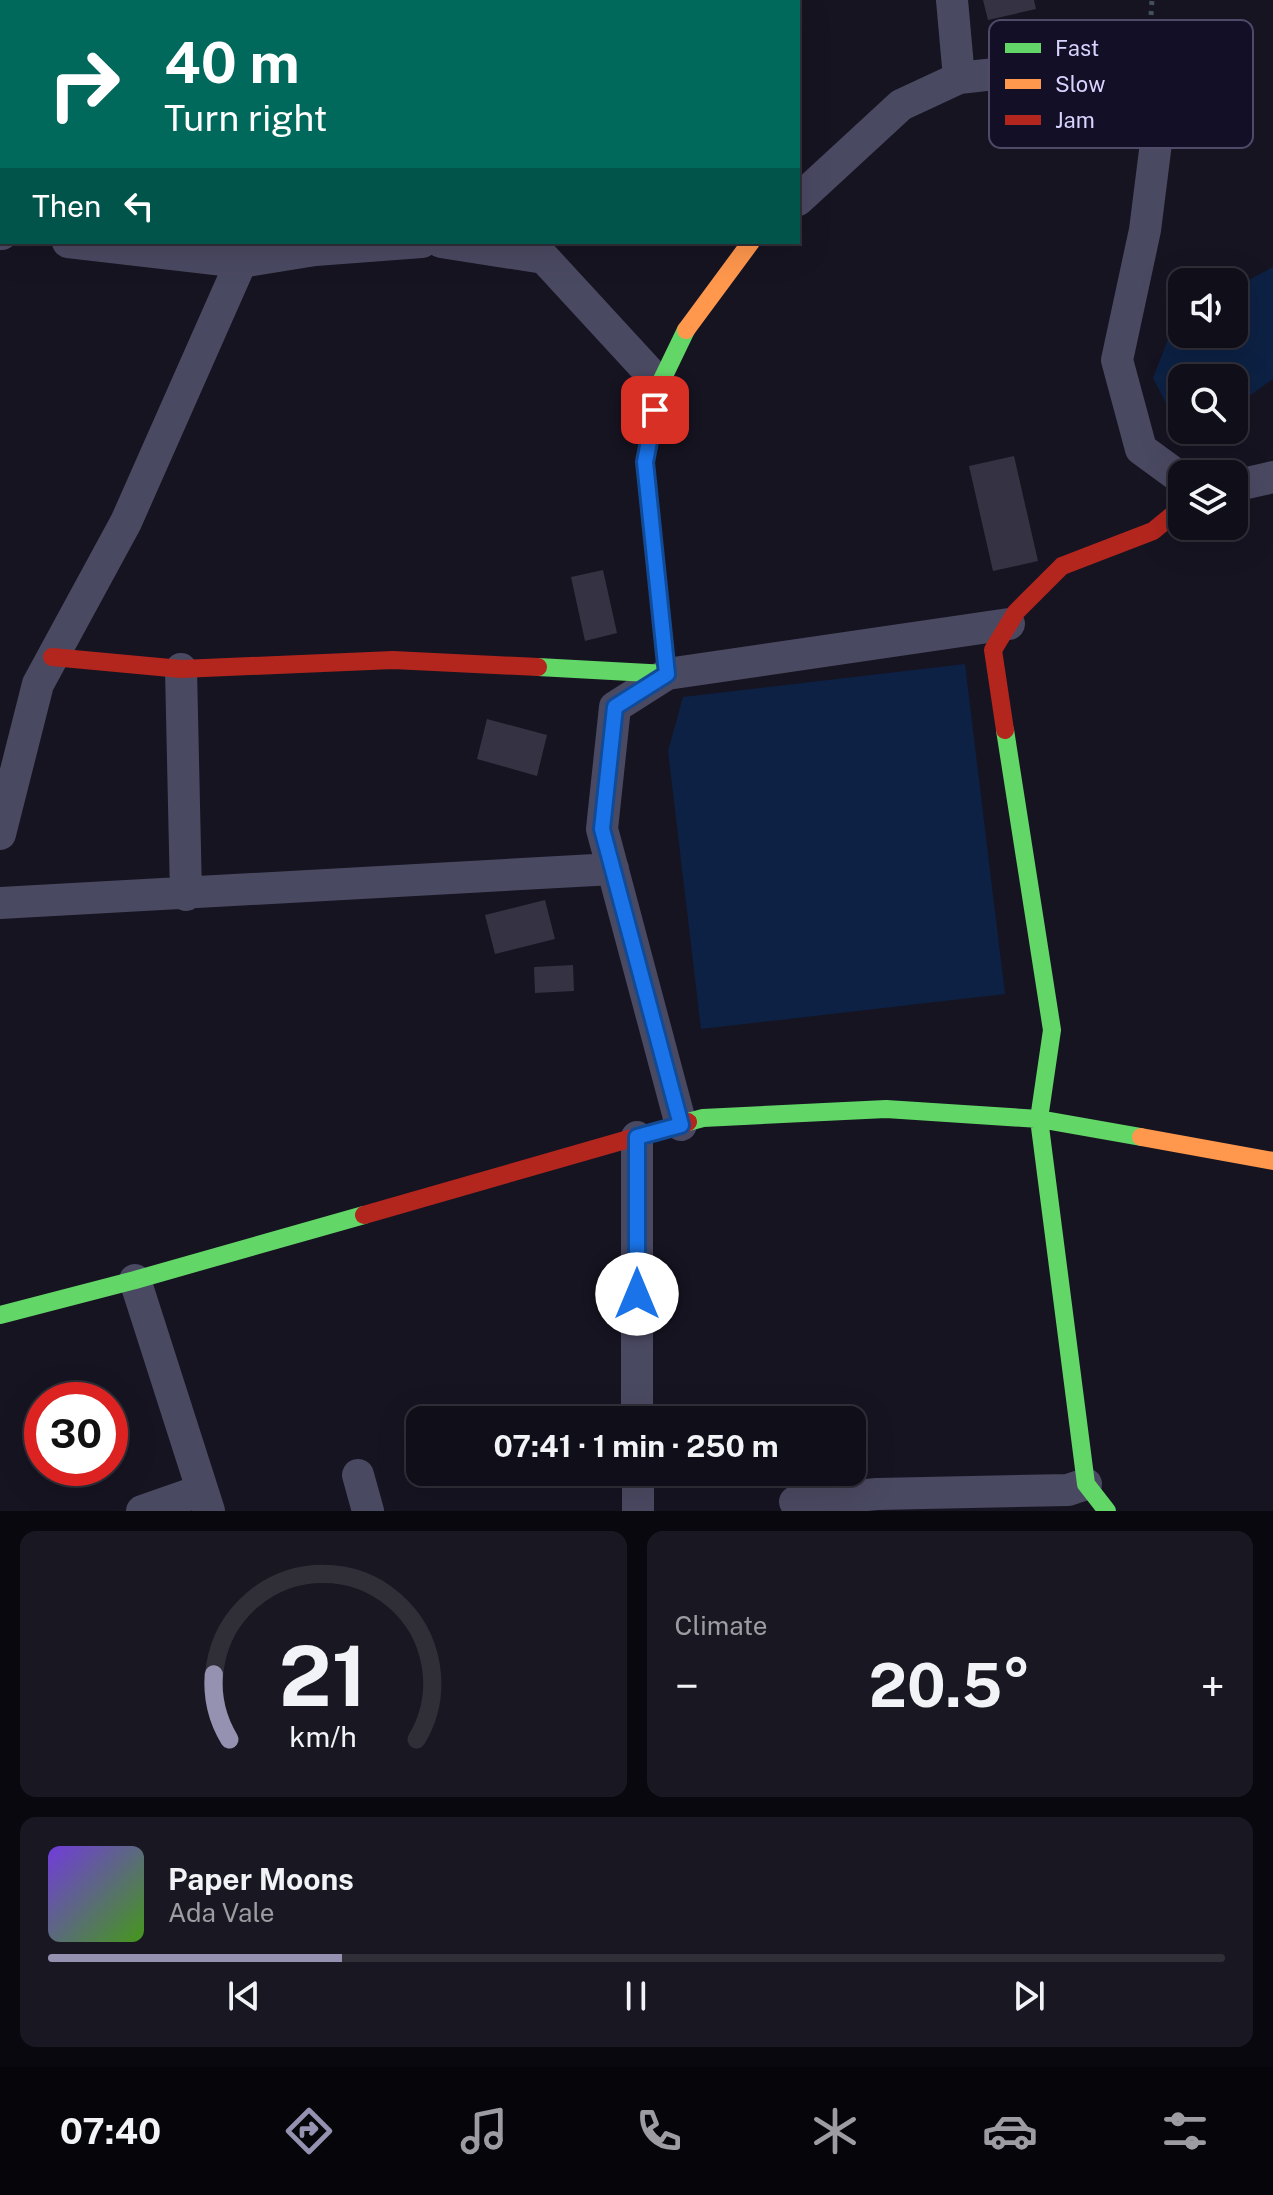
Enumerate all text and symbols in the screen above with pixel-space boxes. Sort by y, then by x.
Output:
legend [989,20,1253,148]
text: 40 m [164,30,300,96]
icon: right [32,32,136,136]
text: Fast [1055,35,1099,61]
text: Slow [1055,71,1105,97]
text: Turn right [164,97,327,139]
text: Jam [1055,107,1095,133]
icon: left [117,184,161,228]
text: Then [32,188,101,224]
map controls [1168,268,1248,540]
button: sound [1168,268,1248,348]
button: search [1168,364,1248,444]
pin [621,376,689,444]
icon: arrive [633,388,677,432]
button: layers [1168,460,1248,540]
position arrow [595,1252,679,1336]
speed limit sign: 30 [24,1382,128,1486]
text: 07:41 · 1 min · 250 m [493,1428,779,1464]
text: Climate [675,1610,768,1641]
text: 21 [279,1627,367,1725]
text: 20.5° [869,1650,1031,1721]
text: − [675,1660,699,1712]
text: + [1201,1660,1225,1712]
text: km/h [290,1720,357,1753]
text: Paper Moons [168,1861,354,1897]
text: Ada Vale [168,1897,274,1928]
icon: previous [222,1974,266,2018]
icon: pause [614,1974,658,2018]
icon: next [1007,1974,1051,2018]
icon: directions [281,2103,337,2159]
icon: music [456,2103,512,2159]
icon: phone [631,2103,687,2159]
icon: climate [807,2103,863,2159]
icon: car [982,2103,1038,2159]
icon: filters [1157,2103,1213,2159]
text: 07:40 [60,2110,161,2152]

